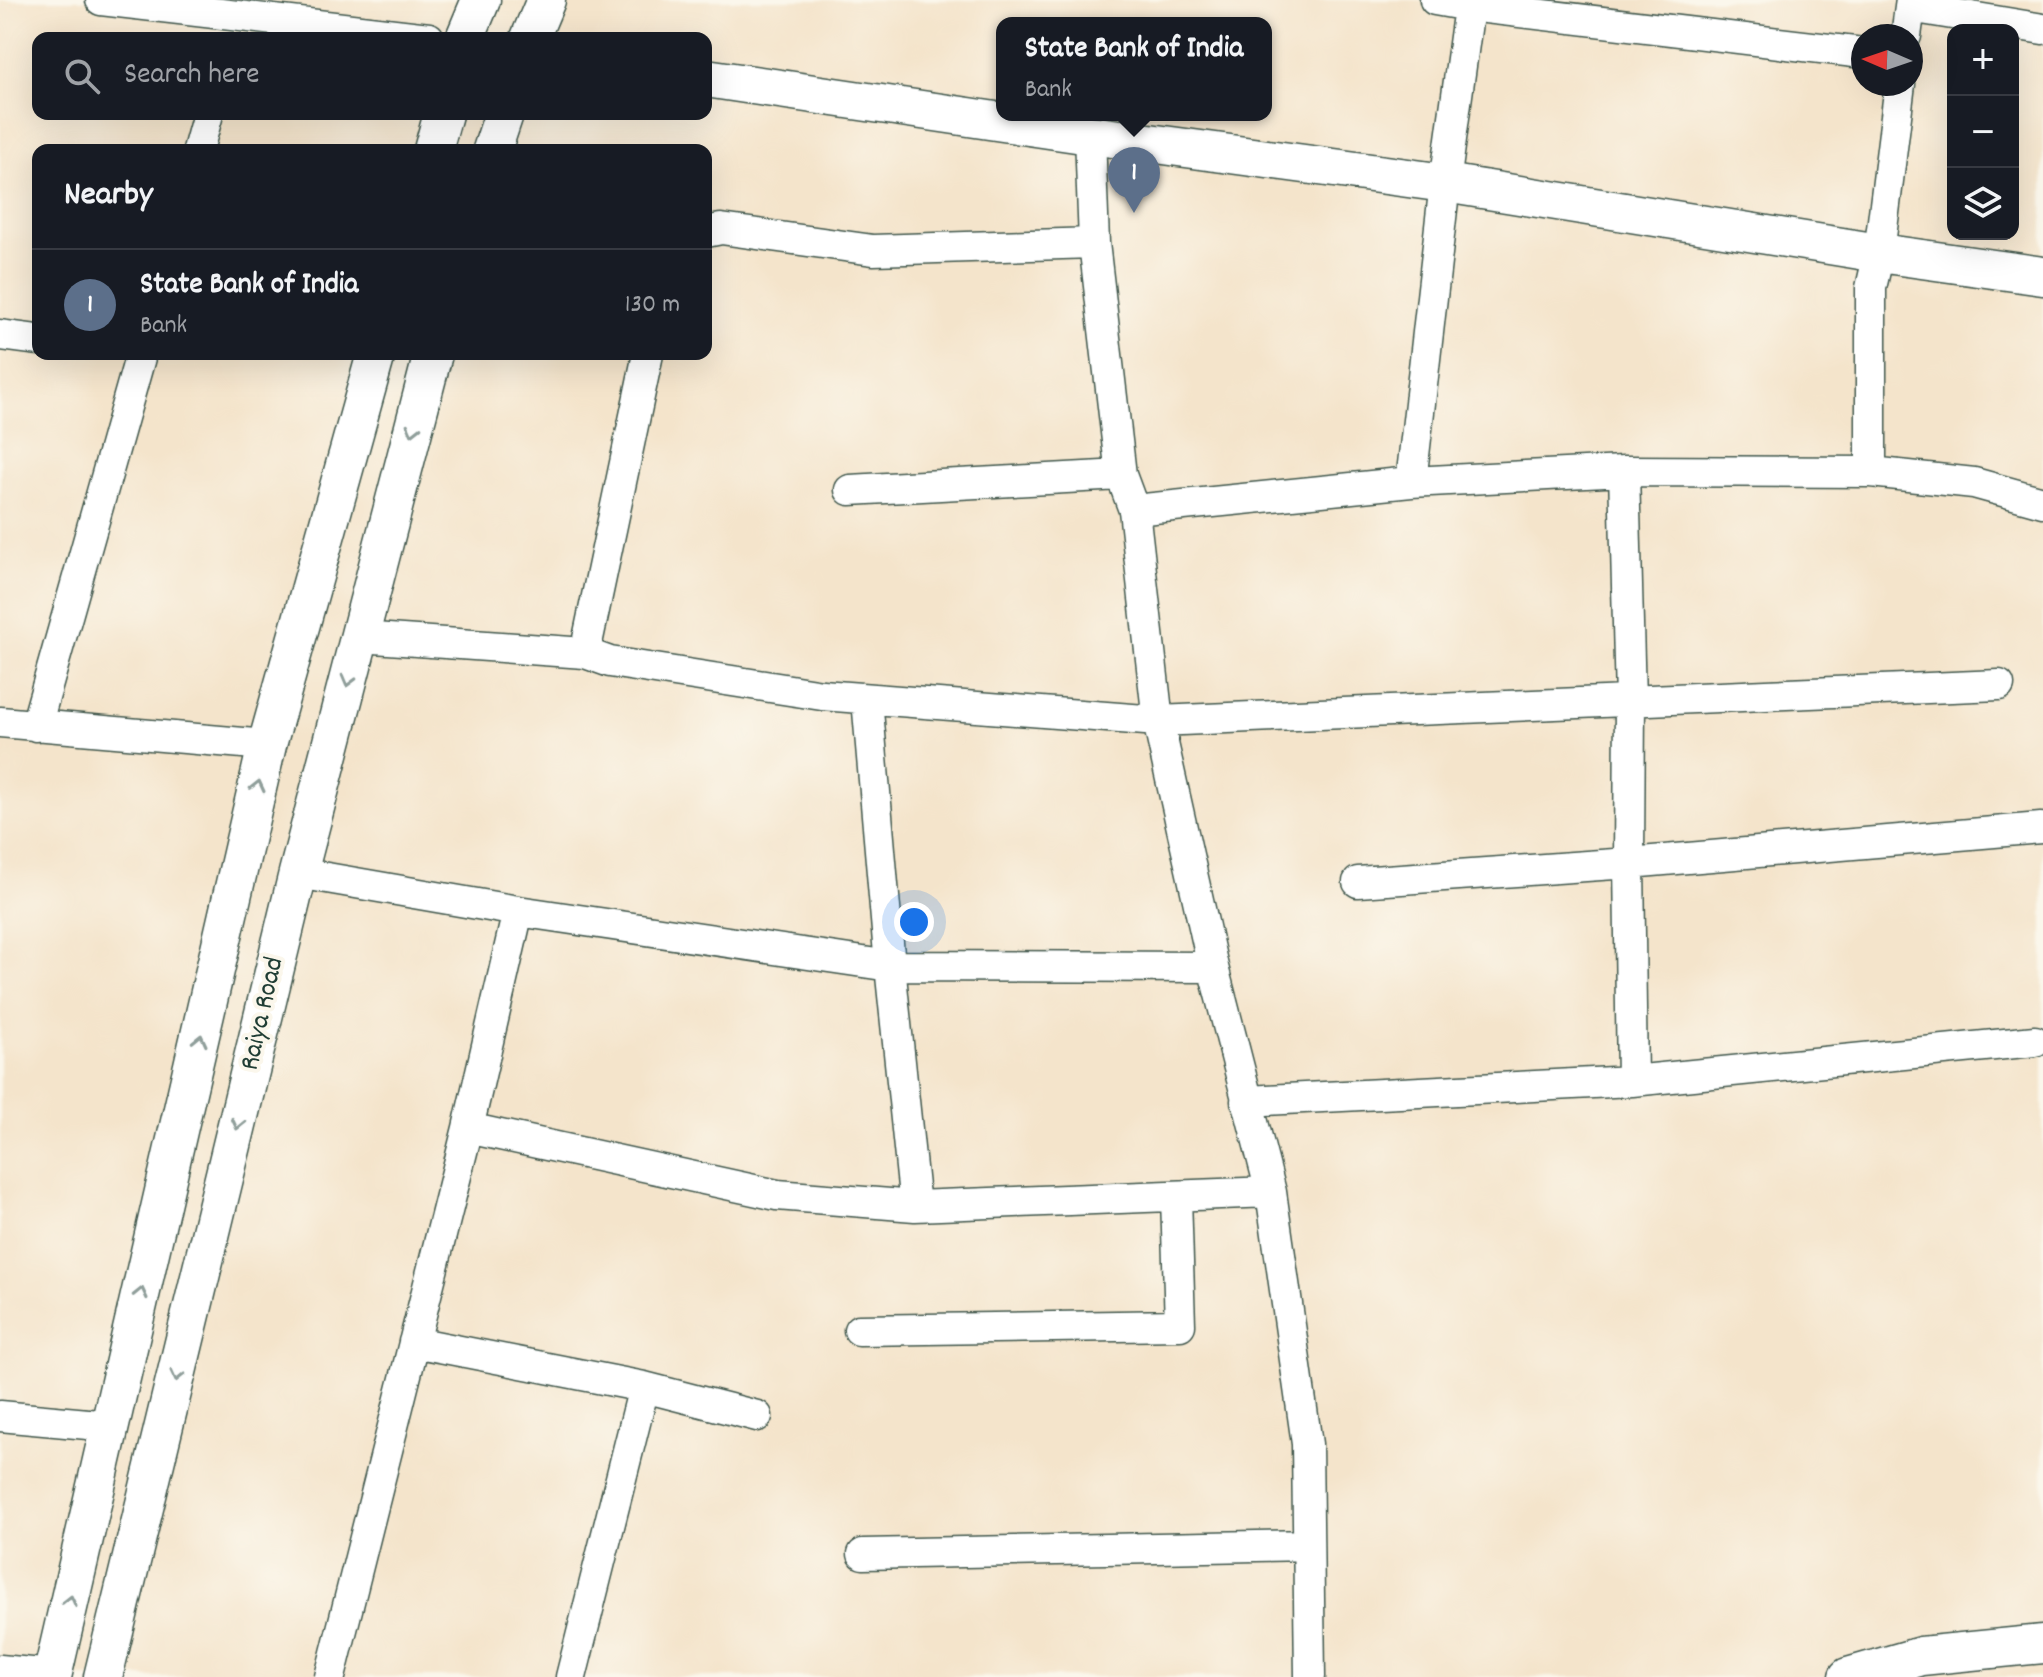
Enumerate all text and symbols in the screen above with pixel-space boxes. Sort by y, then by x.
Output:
popup [996,17,1272,121]
north arrow [1851,24,1923,96]
map controls [1947,24,2019,240]
button: + [1947,24,2019,96]
text: State Bank of India [1025,29,1243,72]
search box [32,32,712,120]
icon: search [60,54,104,98]
text: Search here [124,55,260,98]
text: Bank [1025,72,1072,109]
button: − [1947,96,2019,168]
pin: 1 [1108,147,1160,213]
button: layers [1947,168,2019,240]
text: Nearby [64,172,153,221]
text: State Bank of India [140,265,358,308]
text: 1 [87,287,93,324]
text: 130 m [625,287,680,324]
text: Bank [140,308,187,345]
one-way arrow [406,422,423,436]
one-way arrow [341,674,358,688]
one-way arrow [249,780,266,794]
your location [894,902,934,942]
street label: Raiya Road [232,953,296,1075]
one-way arrow [190,1033,207,1047]
one-way arrow [230,1116,247,1130]
one-way arrow [132,1287,149,1300]
one-way arrow [170,1369,187,1383]
one-way arrow [61,1595,78,1608]

